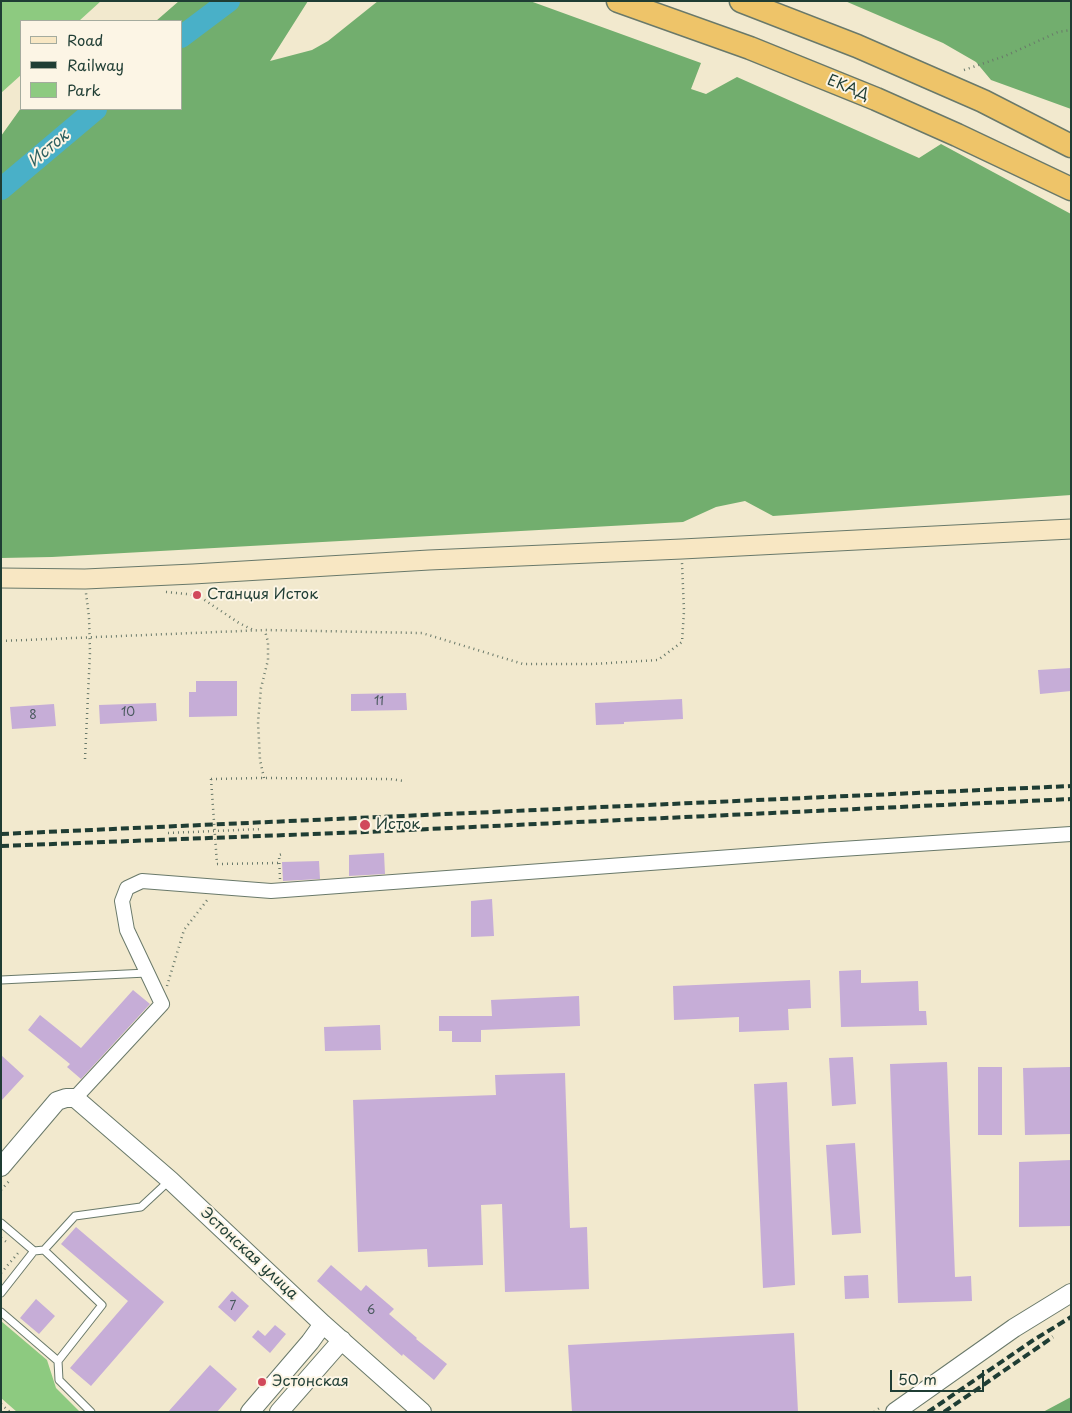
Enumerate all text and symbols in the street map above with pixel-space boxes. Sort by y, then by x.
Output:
legend [20,20,182,110]
text: Road [67,28,103,51]
text: Railway [67,53,124,76]
street label: ЕКАД [824,71,872,105]
text: Park [67,78,101,101]
water label: Исток [25,126,73,172]
place label: Станция Исток [207,586,318,604]
marker: Станция Исток [191,589,203,601]
house number: 11 [374,695,384,709]
house number: 10 [121,706,135,720]
house number: 8 [29,709,37,723]
place label: Исток [376,816,420,834]
marker: Исток [358,818,372,832]
street label: Эстонская улица [197,1204,301,1304]
house number: 7 [230,1300,236,1314]
house number: 6 [367,1304,375,1318]
scale bar [892,1360,986,1392]
text: 50 m [898,1367,937,1390]
place label: Эстонская [272,1373,349,1391]
marker: Эстонская [256,1376,268,1388]

